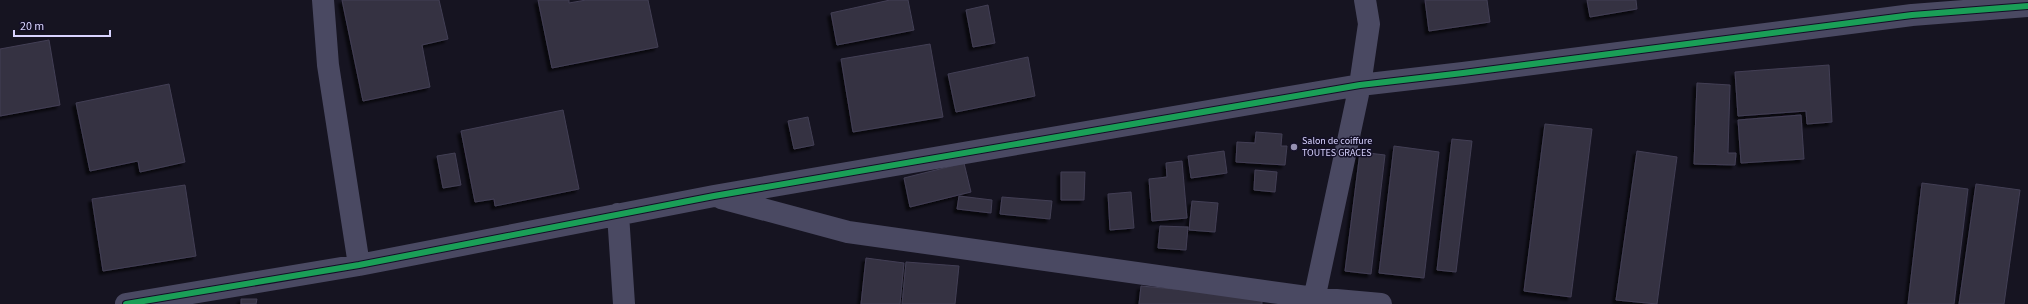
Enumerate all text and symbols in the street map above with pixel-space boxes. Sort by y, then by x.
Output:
scale bar [14,12,110,38]
text: 20 m [20,18,44,35]
place label: Salon de coiffure TOUTES GRACES [1302,134,1372,160]
marker: Salon de coiffure TOUTES GRACES [1289,142,1299,152]

